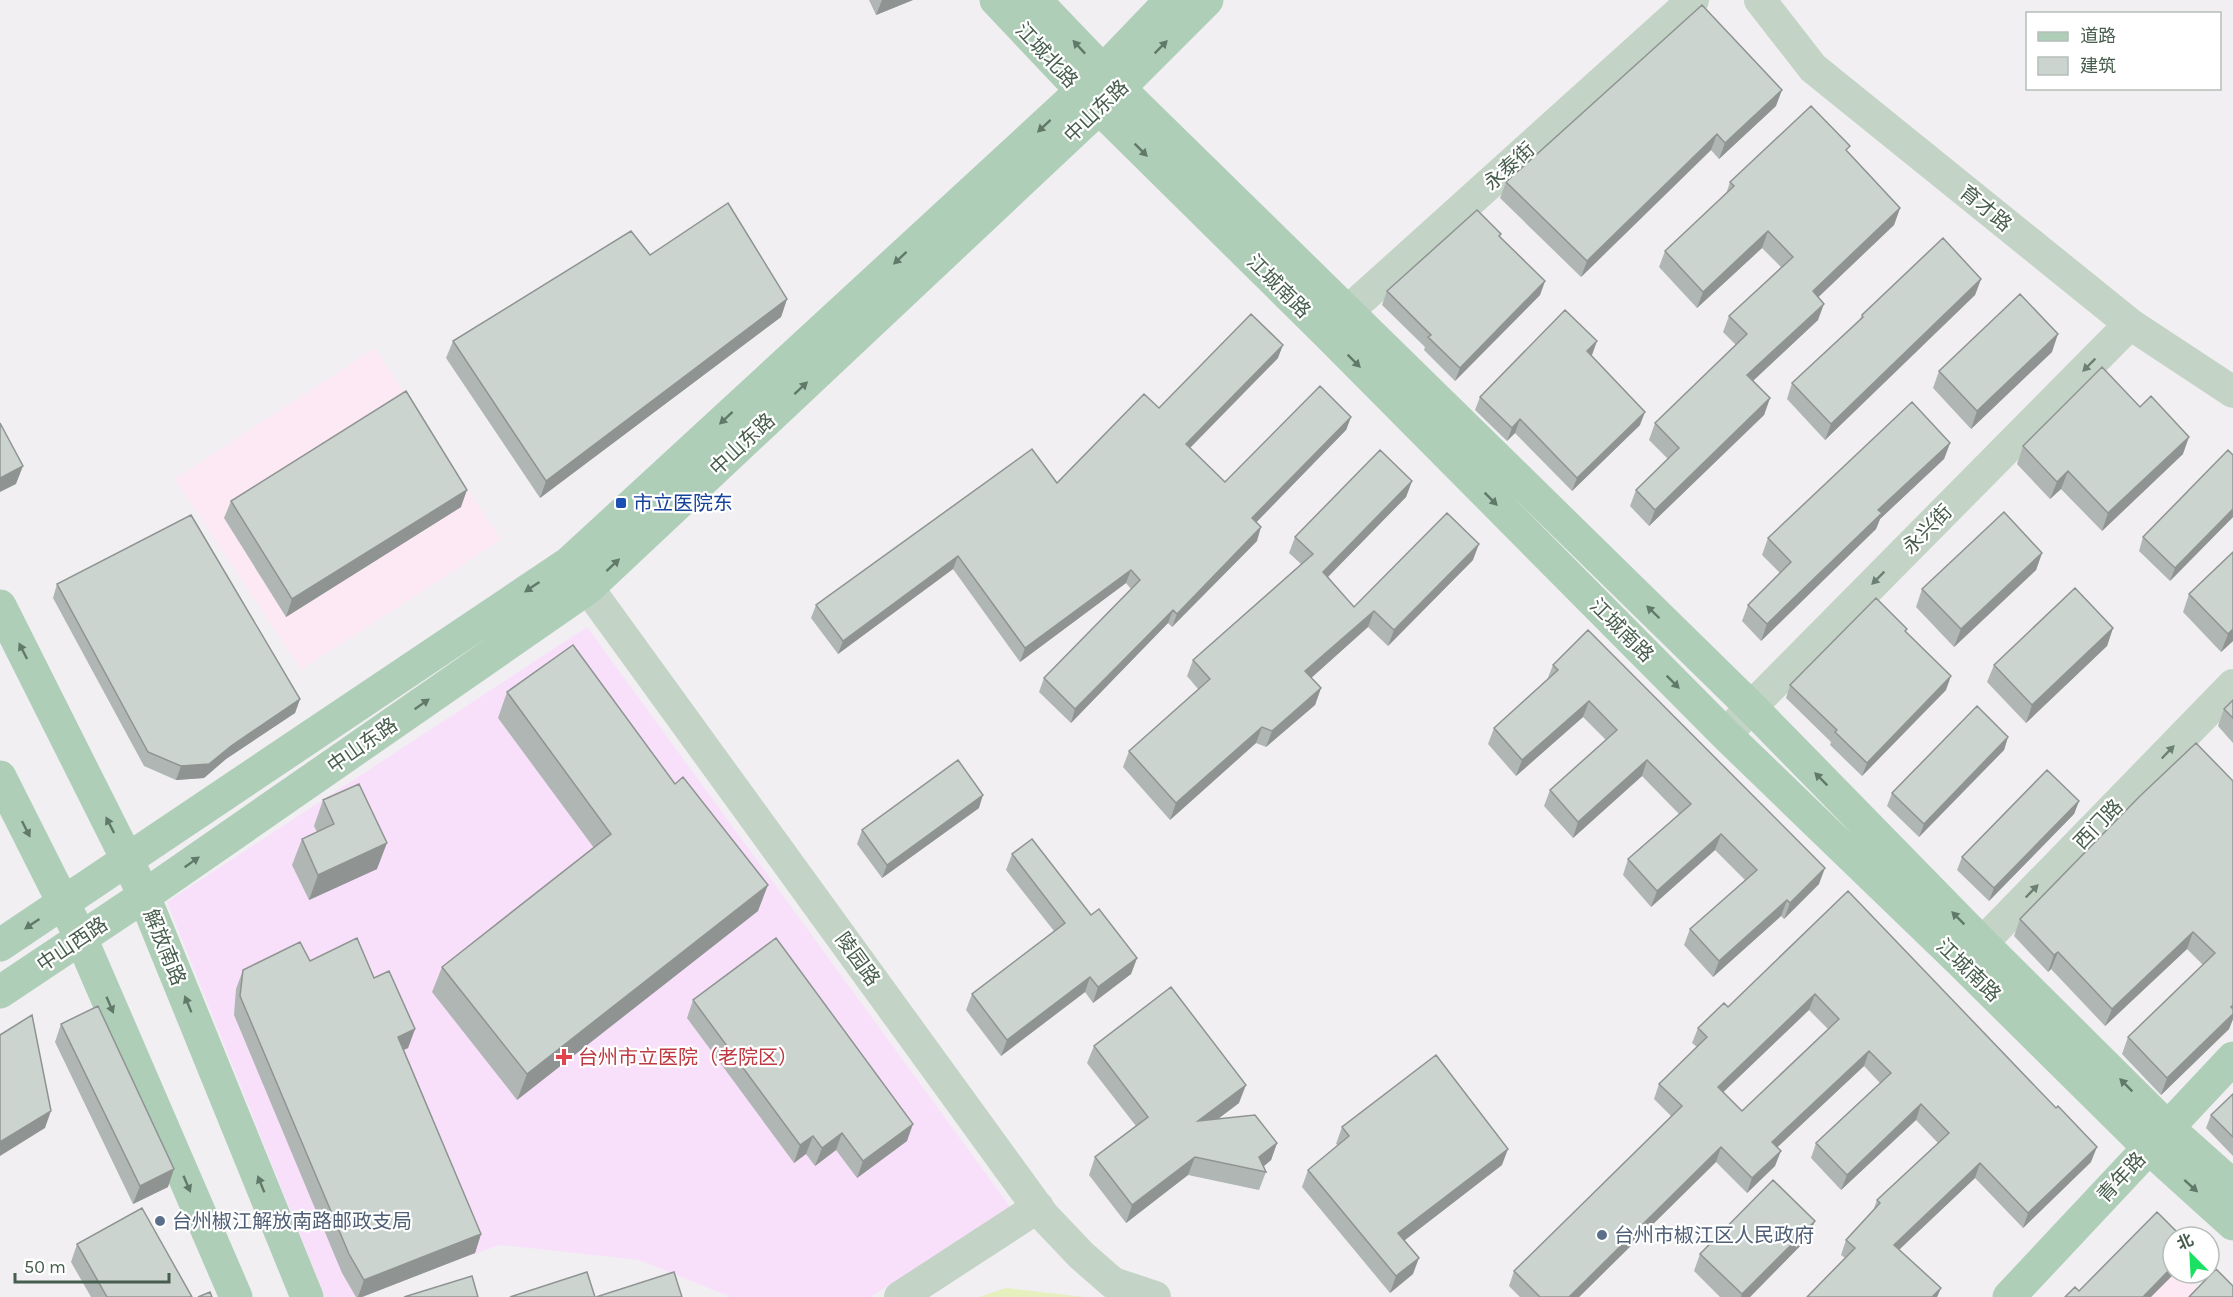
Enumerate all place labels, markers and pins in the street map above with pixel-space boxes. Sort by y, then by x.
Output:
place label: 市立医院东 [633,492,733,515]
marker: 市立医院东 [614,496,628,510]
place label: 台州市立医院（老院区） [578,1046,798,1069]
marker: 台州市立医院（老院区） [555,1048,573,1066]
place label: 台州椒江解放南路邮政支局 [172,1210,412,1233]
marker: 台州椒江解放南路邮政支局 [153,1214,167,1228]
place label: 台州市椒江区人民政府 [1614,1224,1814,1247]
marker: 台州市椒江区人民政府 [1595,1228,1609,1242]

